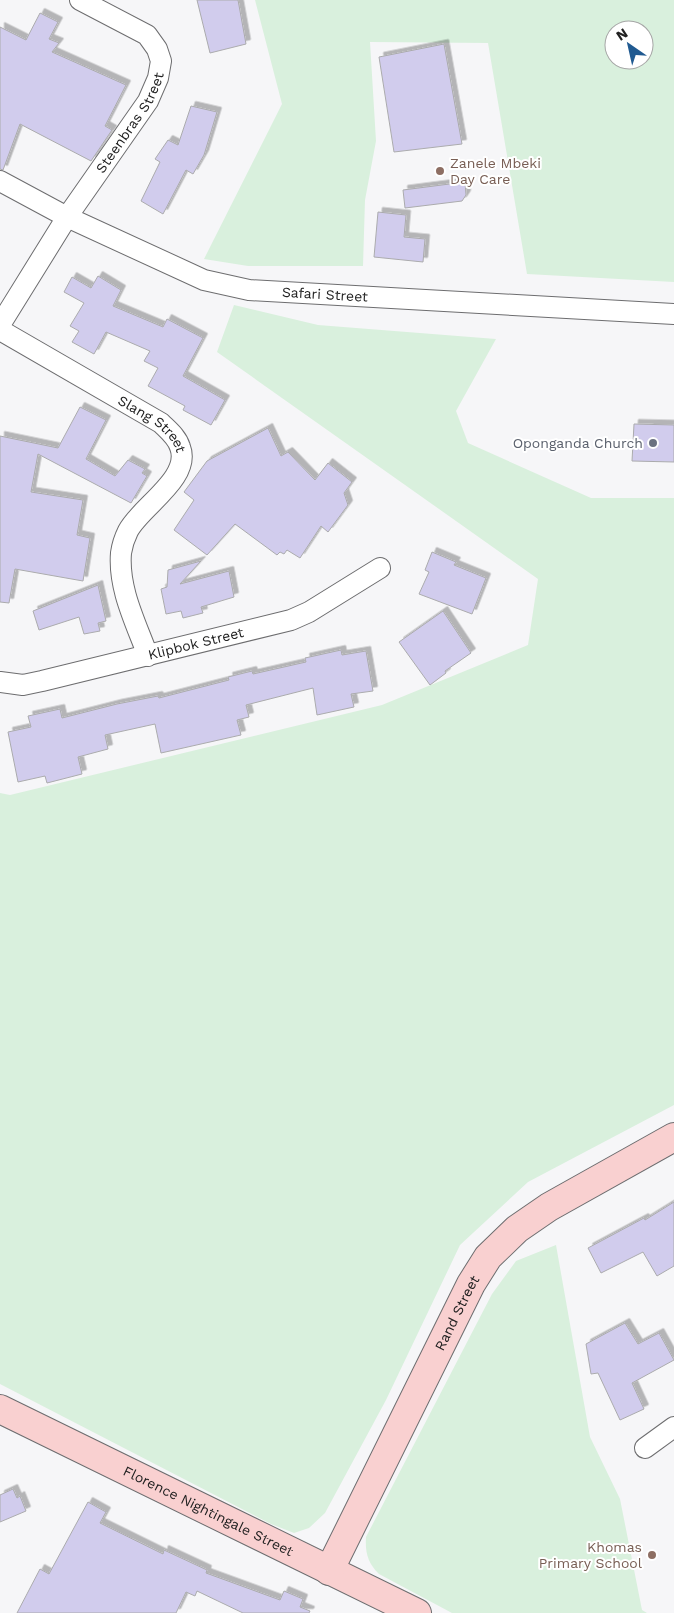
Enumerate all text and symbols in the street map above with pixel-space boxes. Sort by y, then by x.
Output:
north arrow [604,20,654,70]
text: N [613,25,631,44]
street label: Steenbras Street [92,71,167,176]
place label: Zanele Mbeki Day Care [450,155,541,187]
marker: Zanele Mbeki Day Care [434,165,446,177]
street label: Safari Street [281,284,369,305]
street label: Slang Street [115,392,189,454]
place label: Oponganda Church [513,435,643,451]
marker: Oponganda Church [647,437,659,449]
street label: Klipbok Street [146,624,245,663]
street label: Rand Street [431,1272,482,1353]
street label: Florence Nightingale Street [121,1463,296,1559]
place label: Khomas Primary School [539,1539,643,1571]
marker: Khomas Primary School [646,1549,658,1561]

